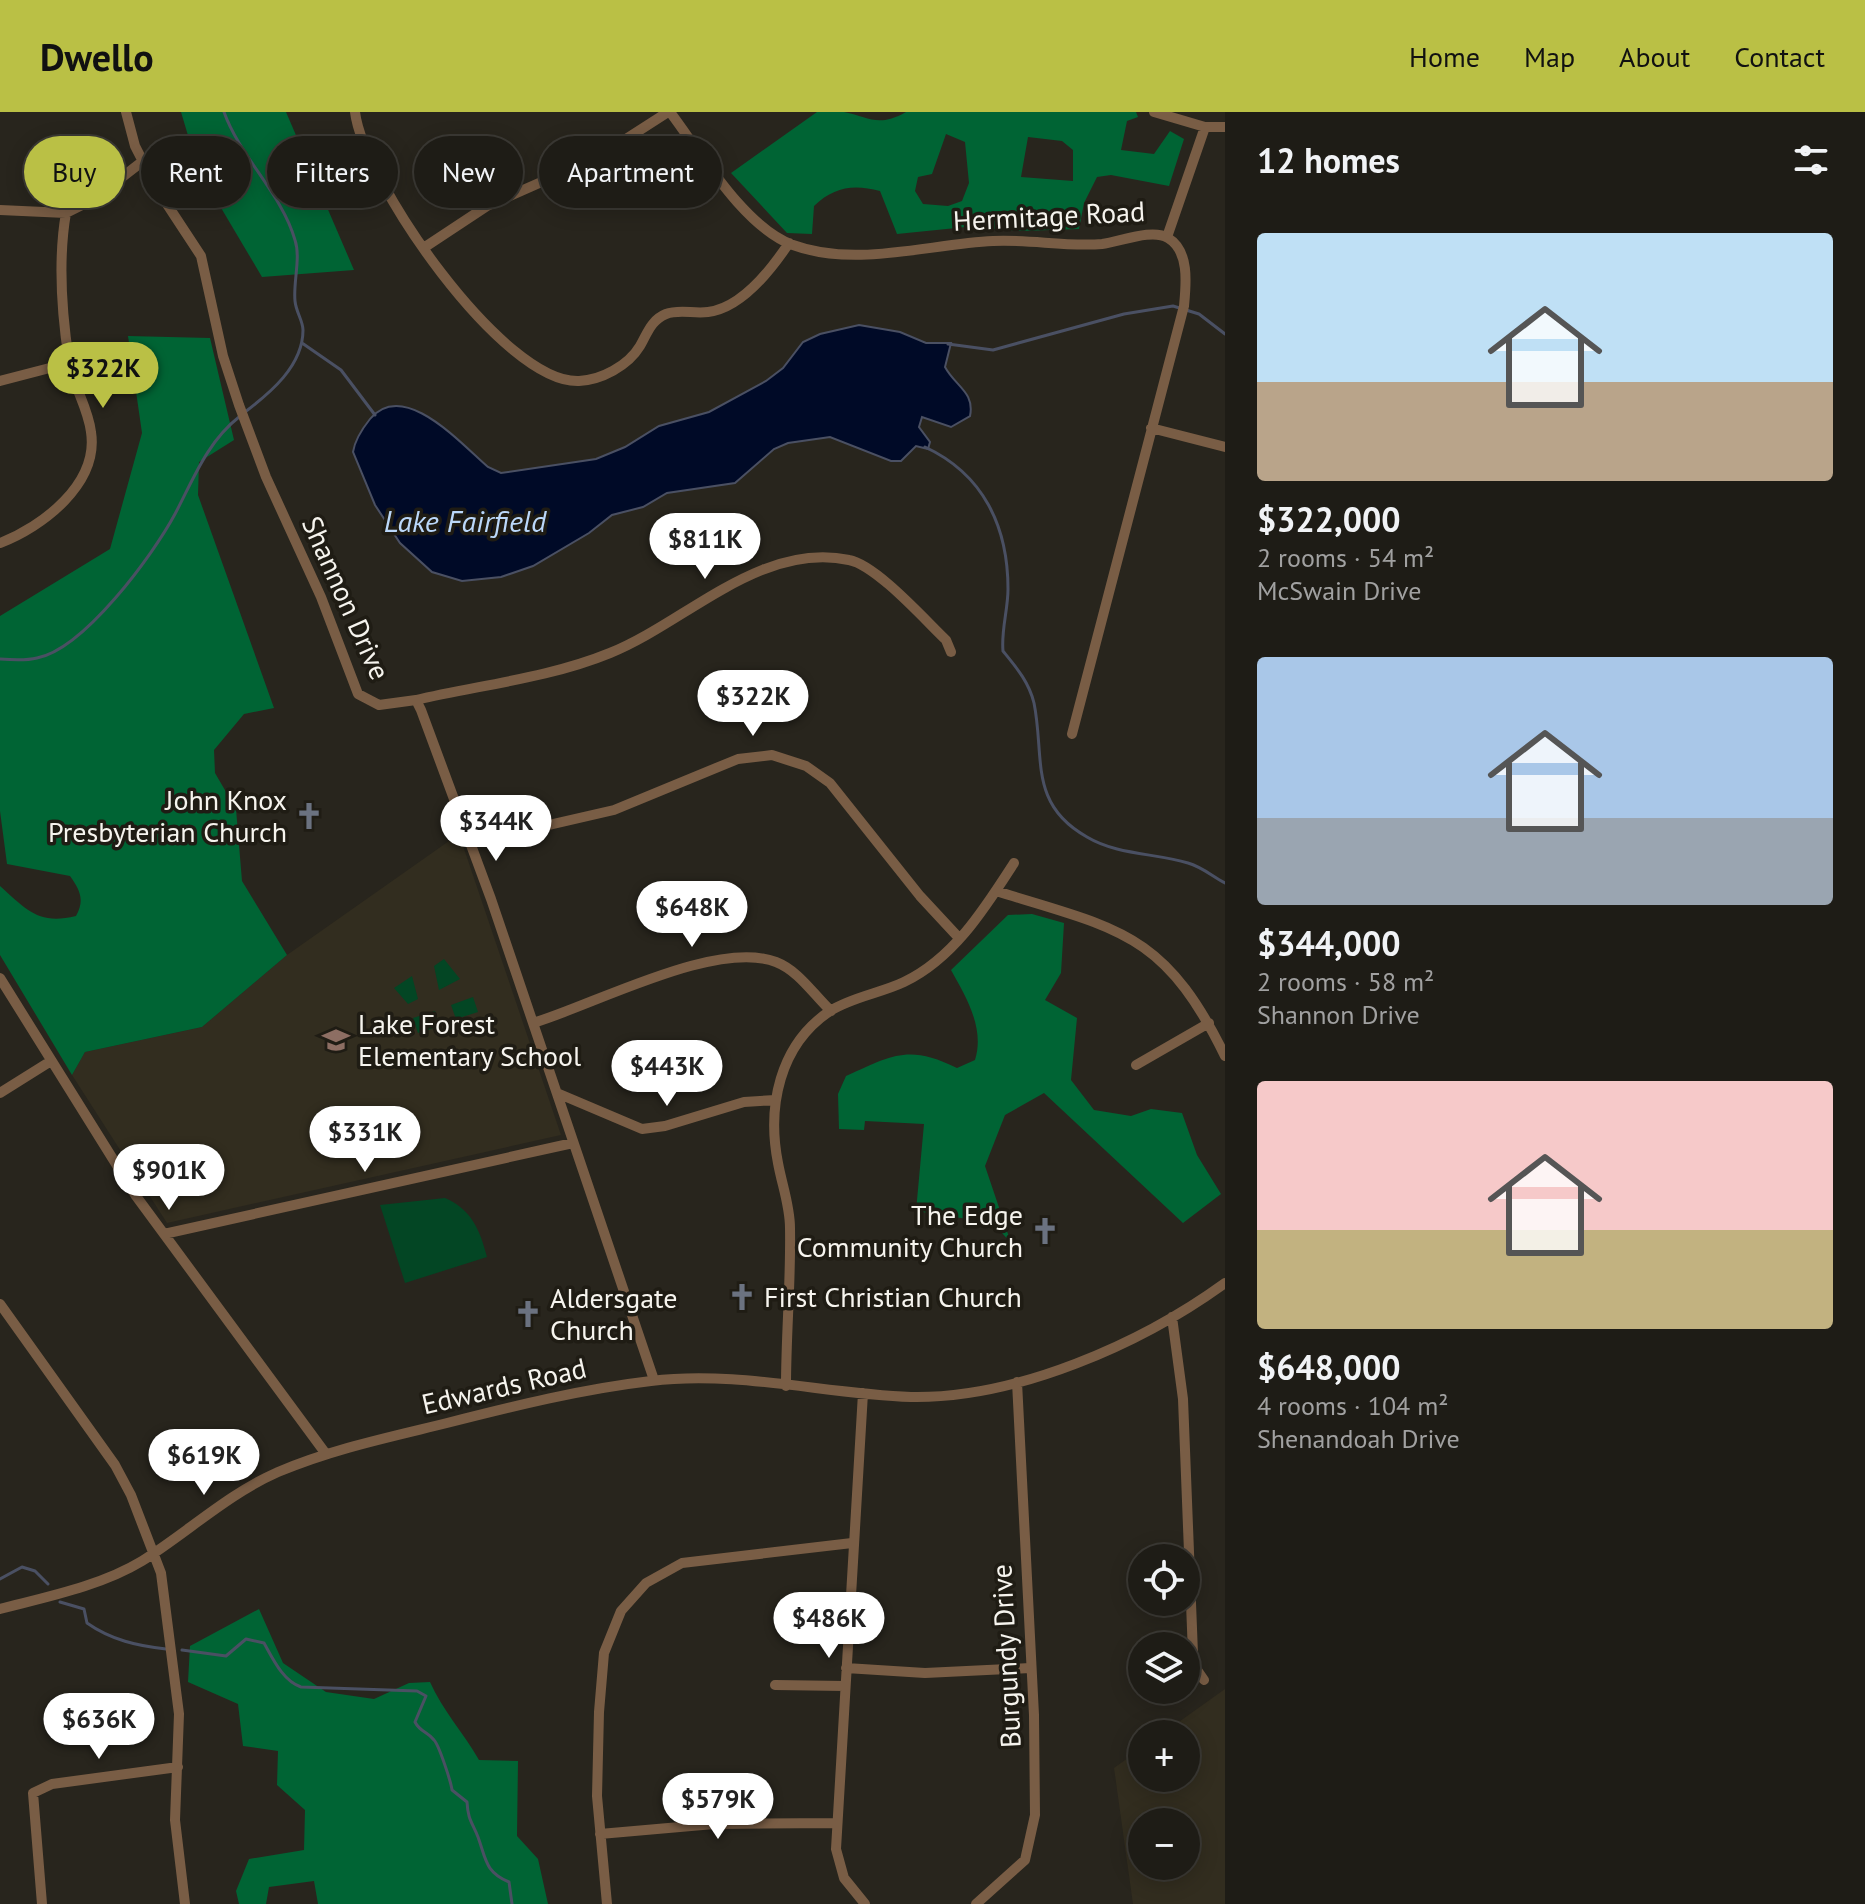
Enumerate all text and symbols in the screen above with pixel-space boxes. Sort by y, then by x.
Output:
text: Dwello [40,32,154,81]
text: Home [1409,38,1480,75]
text: Map [1524,38,1575,75]
text: About [1619,38,1690,75]
text: Contact [1734,38,1825,75]
chip: Buy [24,136,125,208]
chip: Rent [141,136,251,208]
chip: Filters [267,136,398,208]
chip: New [414,136,523,208]
chip: Apartment [539,136,722,208]
text: 12 homes [1257,138,1400,182]
icon: filters [1789,138,1833,182]
street label: Hermitage Road [952,192,1146,239]
icon: home [1473,285,1617,429]
pin: $322K [47,342,159,410]
text: $322K [65,351,141,384]
text: $322,000 [1257,497,1401,541]
water label: Lake Fairfield [384,501,547,540]
street label: Shannon Drive [294,510,399,685]
pin: $811K [649,513,761,581]
text: $811K [667,522,743,555]
text: 2 rooms · 54 m² [1257,541,1434,574]
text: McSwain Drive [1257,574,1422,607]
pin: $322K [697,670,809,738]
text: $322K [715,679,791,712]
icon: home [1473,709,1617,853]
place label: John Knox Presbyterian Church [48,781,287,850]
pin: $344K [440,795,552,863]
church icon: John Knox Presbyterian Church [294,801,324,831]
text: $344K [458,804,534,837]
pin: $648K [636,881,748,949]
text: $648K [654,890,730,923]
text: $344,000 [1257,921,1401,965]
text: 2 rooms · 58 m² [1257,965,1434,998]
text: Shannon Drive [1257,998,1420,1031]
place label: Lake Forest Elementary School [358,1005,581,1074]
school or university icon: Lake Forest Elementary School [321,1025,351,1055]
pin: $443K [611,1040,723,1108]
text: $443K [629,1049,705,1082]
pin: $331K [309,1106,421,1174]
text: $331K [327,1115,403,1148]
icon: home [1473,1133,1617,1277]
pin: $901K [113,1144,225,1212]
text: $901K [131,1153,207,1186]
place label: The Edge Community Church [797,1196,1023,1265]
church icon: The Edge Community Church [1030,1216,1060,1246]
place label: First Christian Church [764,1278,1022,1315]
place label: Aldersgate Church [550,1279,678,1348]
church icon: First Christian Church [727,1282,757,1312]
church icon: Aldersgate Church [513,1299,543,1329]
text: $648,000 [1257,1345,1401,1389]
street label: Edwards Road [418,1349,590,1422]
text: 4 rooms · 104 m² [1257,1389,1449,1422]
text: Shenandoah Drive [1257,1422,1460,1455]
pin: $619K [148,1429,260,1497]
text: $619K [166,1438,242,1471]
map controls [1128,1544,1200,1880]
button: locate [1128,1544,1200,1616]
street label: Burgundy Drive [982,1563,1029,1749]
pin: $486K [773,1592,885,1660]
text: $486K [791,1601,867,1634]
button: layers [1128,1632,1200,1704]
pin: $636K [43,1693,155,1761]
text: $636K [61,1702,137,1735]
button: + [1128,1720,1200,1792]
pin: $579K [662,1773,774,1841]
text: $579K [680,1782,756,1815]
button: − [1128,1808,1200,1880]

